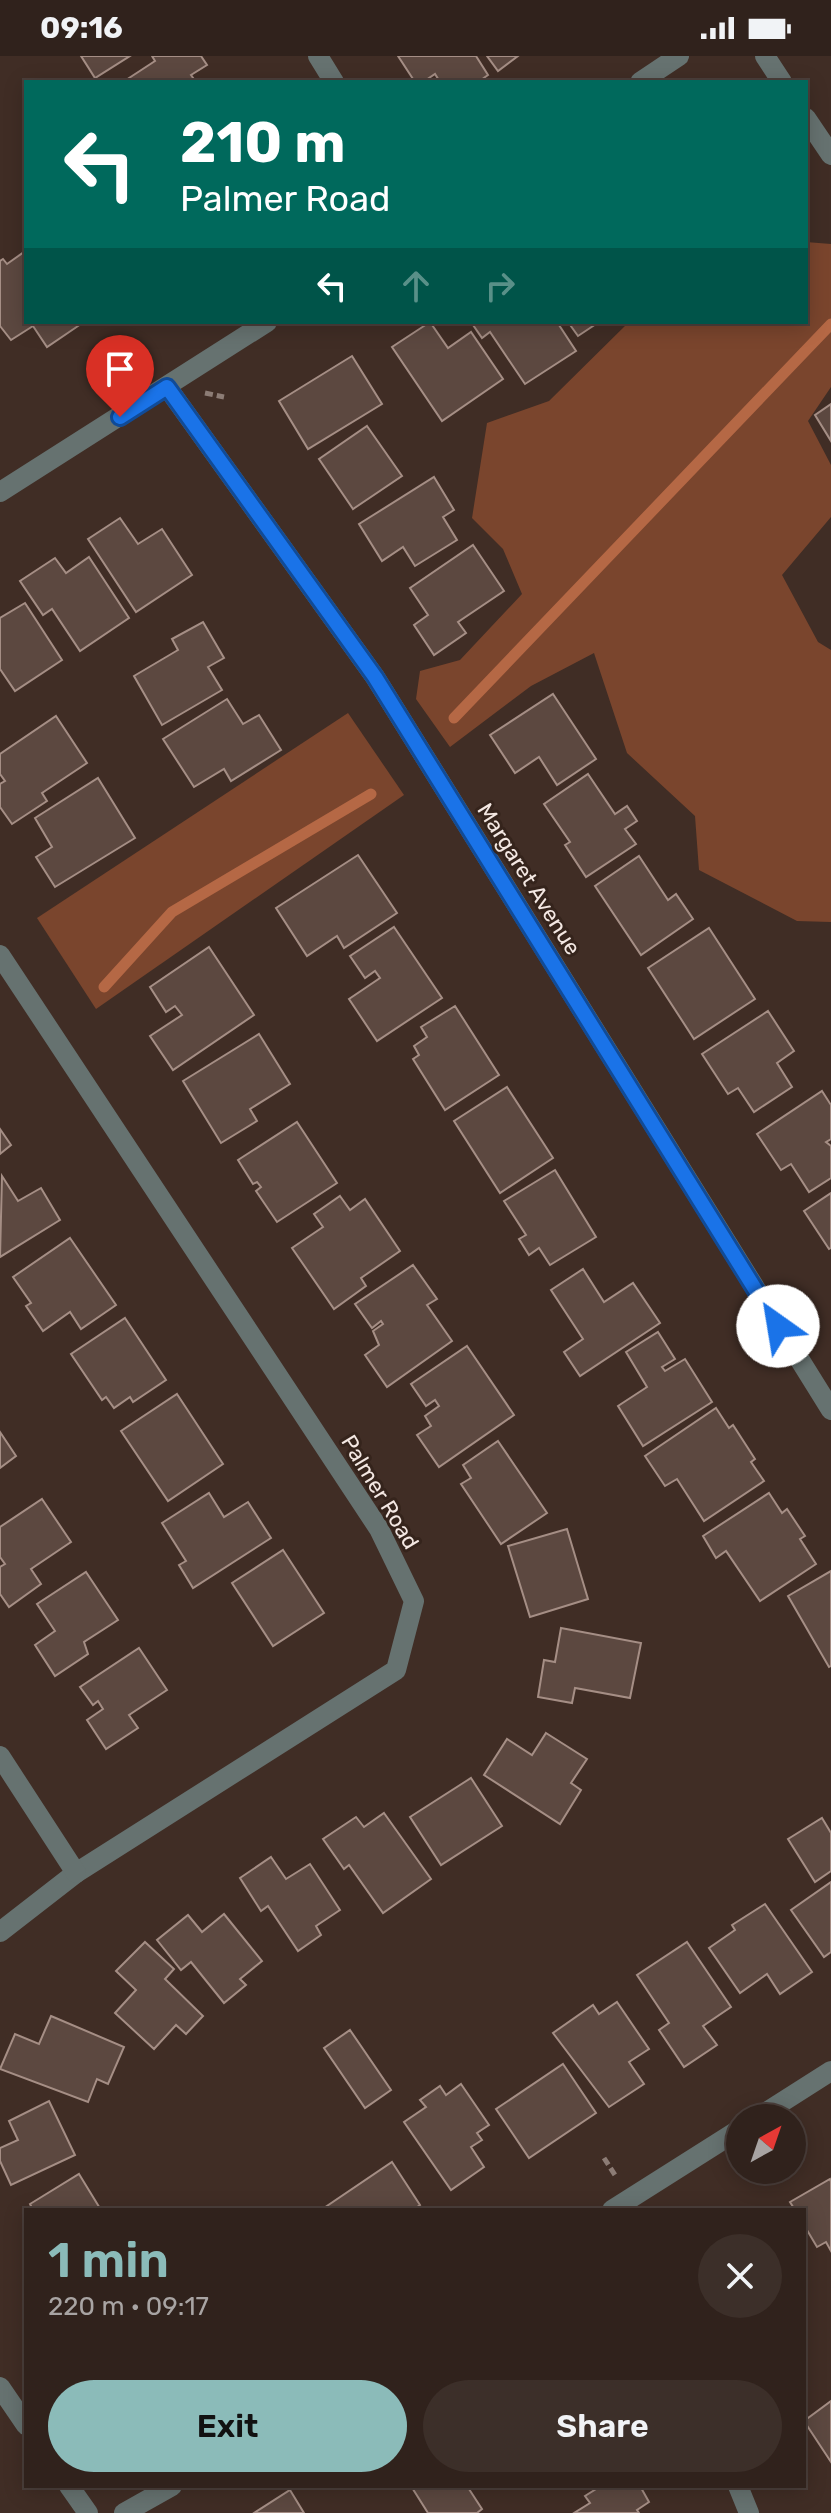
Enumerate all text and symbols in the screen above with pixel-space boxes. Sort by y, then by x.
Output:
text: 09:16 [40,10,123,46]
text: 210 m [180,110,346,176]
icon: left [48,112,152,216]
text: Palmer Road [180,177,391,220]
icon: left [310,264,354,308]
icon: ahead [394,264,438,308]
icon: right [478,264,522,308]
pin [86,335,154,417]
icon: arrive [98,347,142,391]
street label: Margaret Avenue [471,798,587,960]
position arrow [736,1284,820,1368]
street label: Palmer Road [335,1430,425,1554]
north arrow [726,2104,806,2184]
map controls [726,2104,806,2184]
text: 1 min [48,2232,169,2289]
button: close [698,2234,782,2318]
text: 220 m · 09:17 [48,2291,209,2322]
button: Exit [48,2380,407,2472]
button: Share [423,2380,782,2472]

